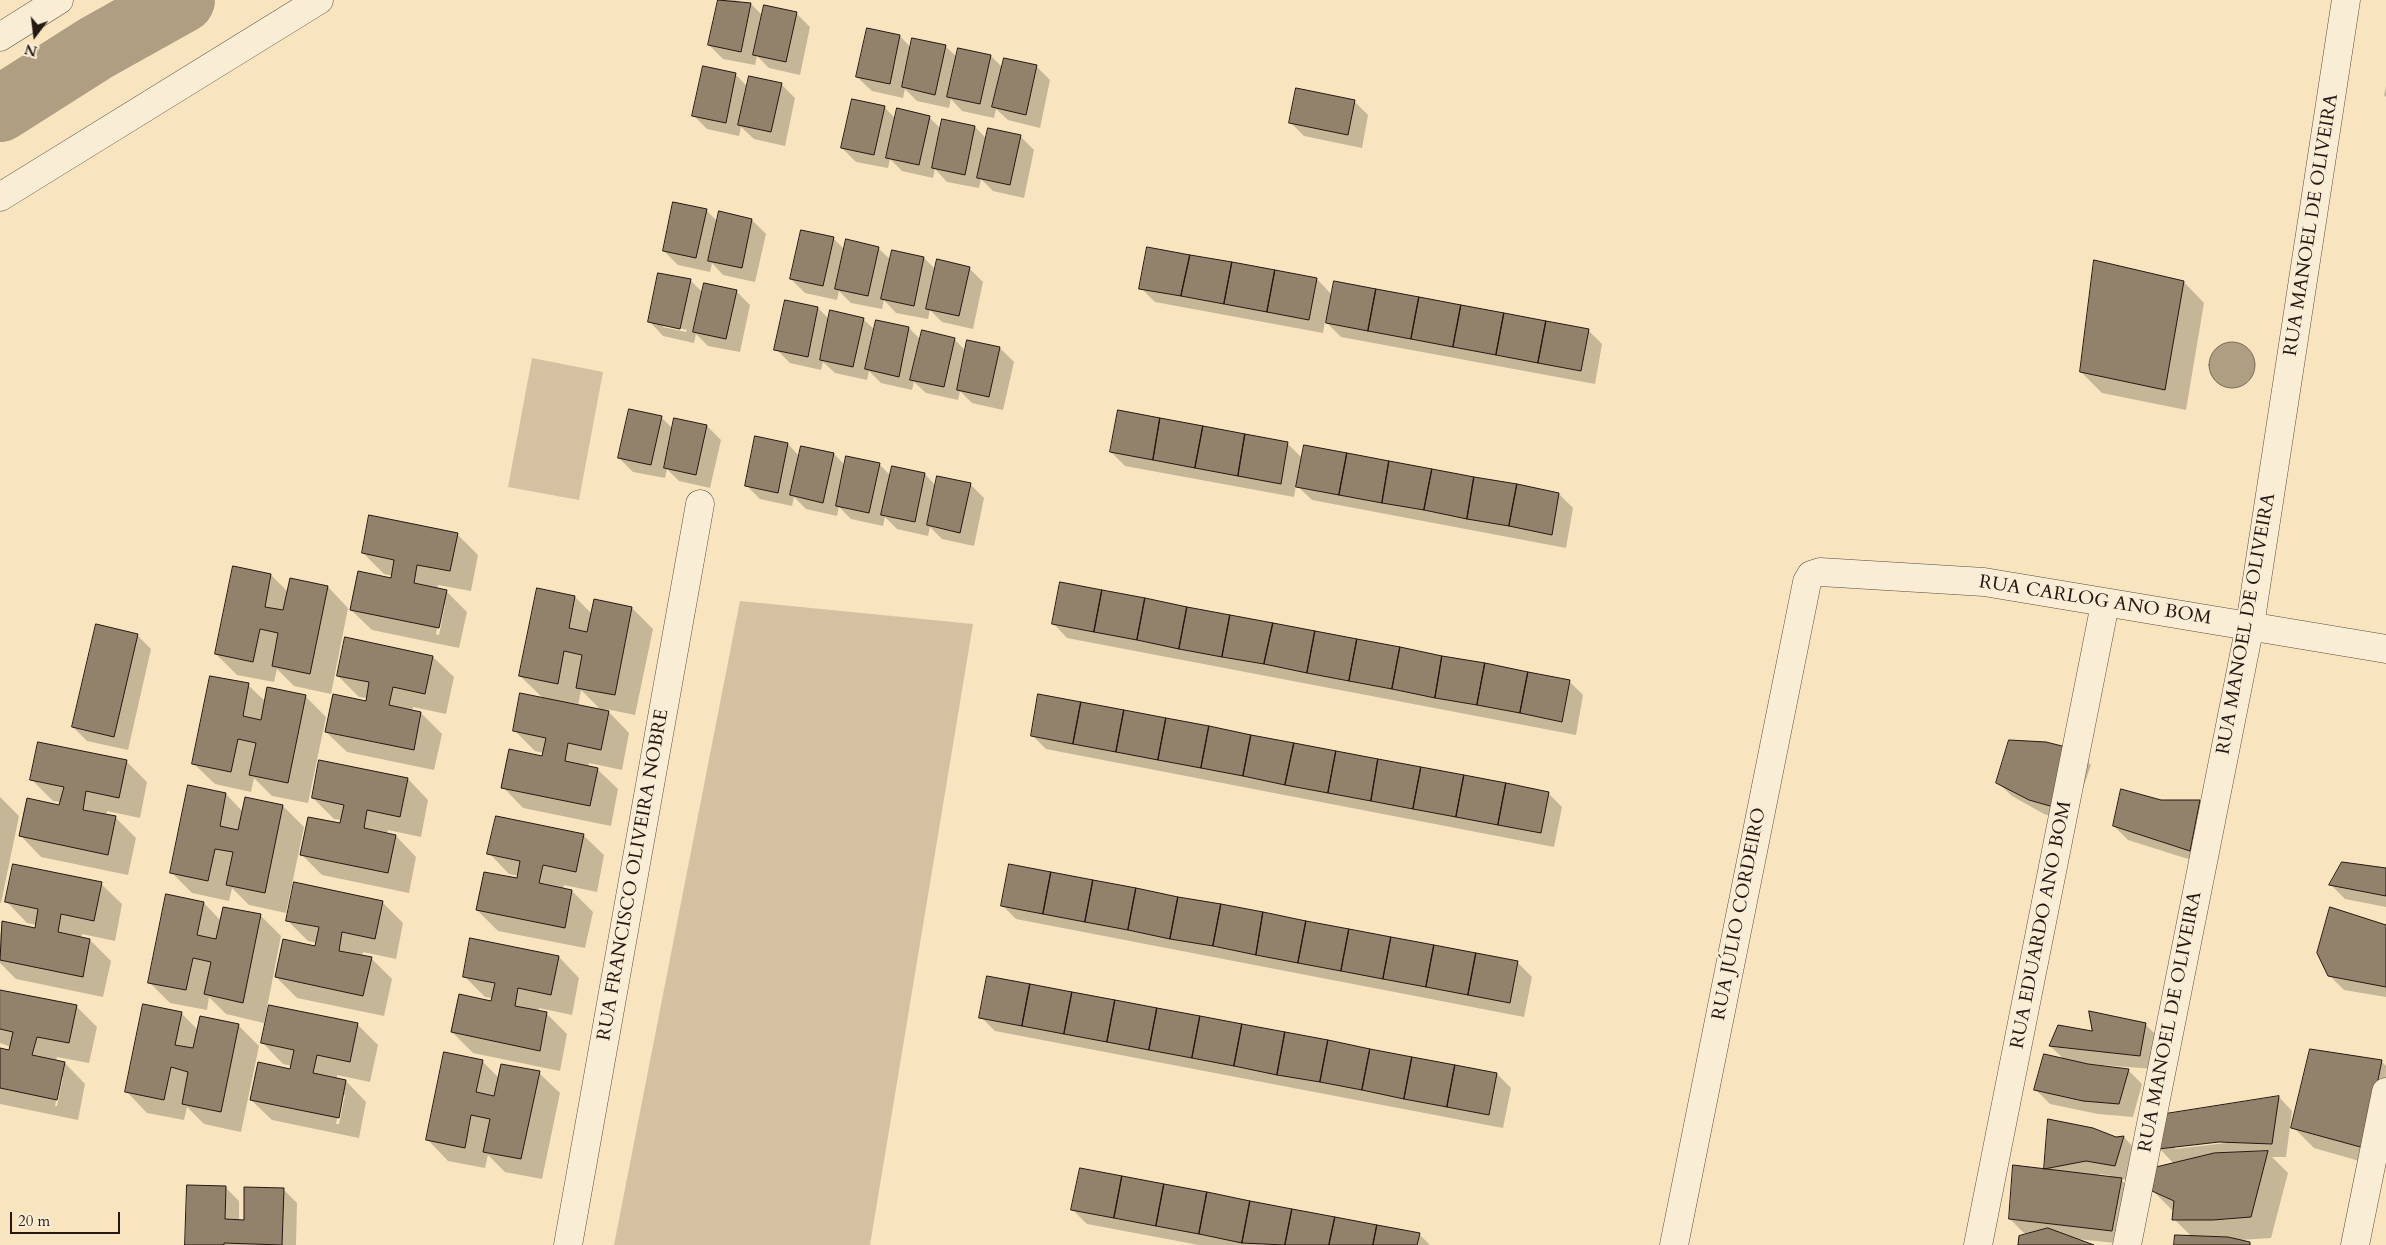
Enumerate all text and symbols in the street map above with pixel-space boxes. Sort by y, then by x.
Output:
north arrow [10,10,60,60]
text: N [23,39,39,61]
street label: RUA MANOEL DE OLIVEIRA [2280,92,2344,358]
street label: RUA MANOEL DE OLIVEIRA [2213,491,2281,757]
street label: RUA CARLOG ANO BOM [1977,571,2213,631]
street label: RUA FRANCISCO OLIVEIRA NOBRE [594,707,674,1043]
street label: RUA EDUARDO ANO BOM [2007,799,2077,1051]
street label: RUA JÚLIO CORDEIRO [1708,806,1772,1022]
street label: RUA MANOEL DE OLIVEIRA [2135,890,2207,1154]
scale bar [12,1202,122,1234]
text: 20 m [18,1211,50,1231]

